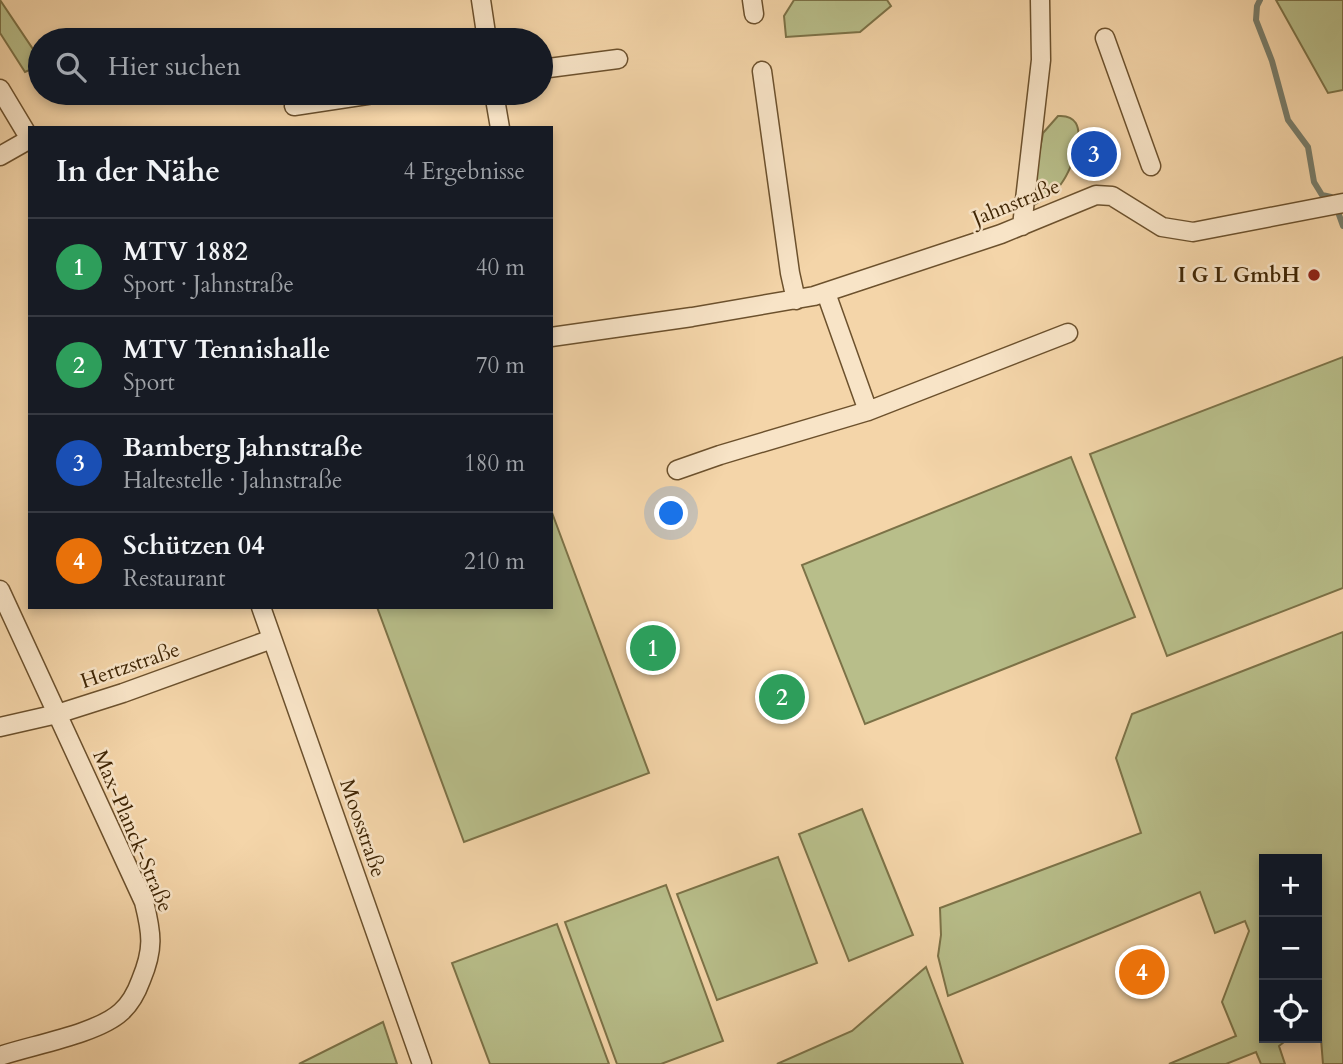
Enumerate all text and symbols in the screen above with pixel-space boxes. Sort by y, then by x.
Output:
search box [28,28,553,105]
icon: search [52,48,90,86]
text: Hier suchen [108,49,241,84]
pin: 3 [1071,128,1117,180]
text: In der Nähe [56,151,220,192]
text: 4 Ergebnisse [403,156,525,187]
street label: Jahnstraße [965,172,1064,234]
text: MTV 1882 [123,234,248,269]
text: 1 [73,252,85,283]
text: 40 m [476,252,525,283]
place label: I G L GmbH [1178,261,1300,290]
marker: I G L GmbH [1306,267,1322,283]
text: Sport · Jahnstraße [123,269,294,300]
text: MTV Tennishalle [123,332,330,367]
text: 2 [73,350,85,381]
text: 70 m [476,350,525,381]
text: Sport [123,367,175,398]
text: Bamberg Jahnstraße [123,430,363,465]
text: 3 [73,448,85,479]
text: 180 m [464,448,525,479]
text: Haltestelle · Jahnstraße [123,465,342,496]
your location [654,496,688,530]
text: Schützen 04 [123,528,264,563]
text: 4 [73,546,85,577]
text: 210 m [464,546,525,577]
text: Restaurant [123,563,226,594]
pin: 1 [630,622,676,674]
street label: Hertzstraße [77,635,184,696]
pin: 2 [759,671,805,723]
street label: Max-Planck-Straße [85,746,180,917]
street label: Moosstraße [332,775,393,881]
map controls [1259,854,1322,1043]
button: + [1259,854,1322,917]
button: − [1259,917,1322,980]
pin: 4 [1119,946,1165,998]
button: locate [1259,980,1322,1043]

